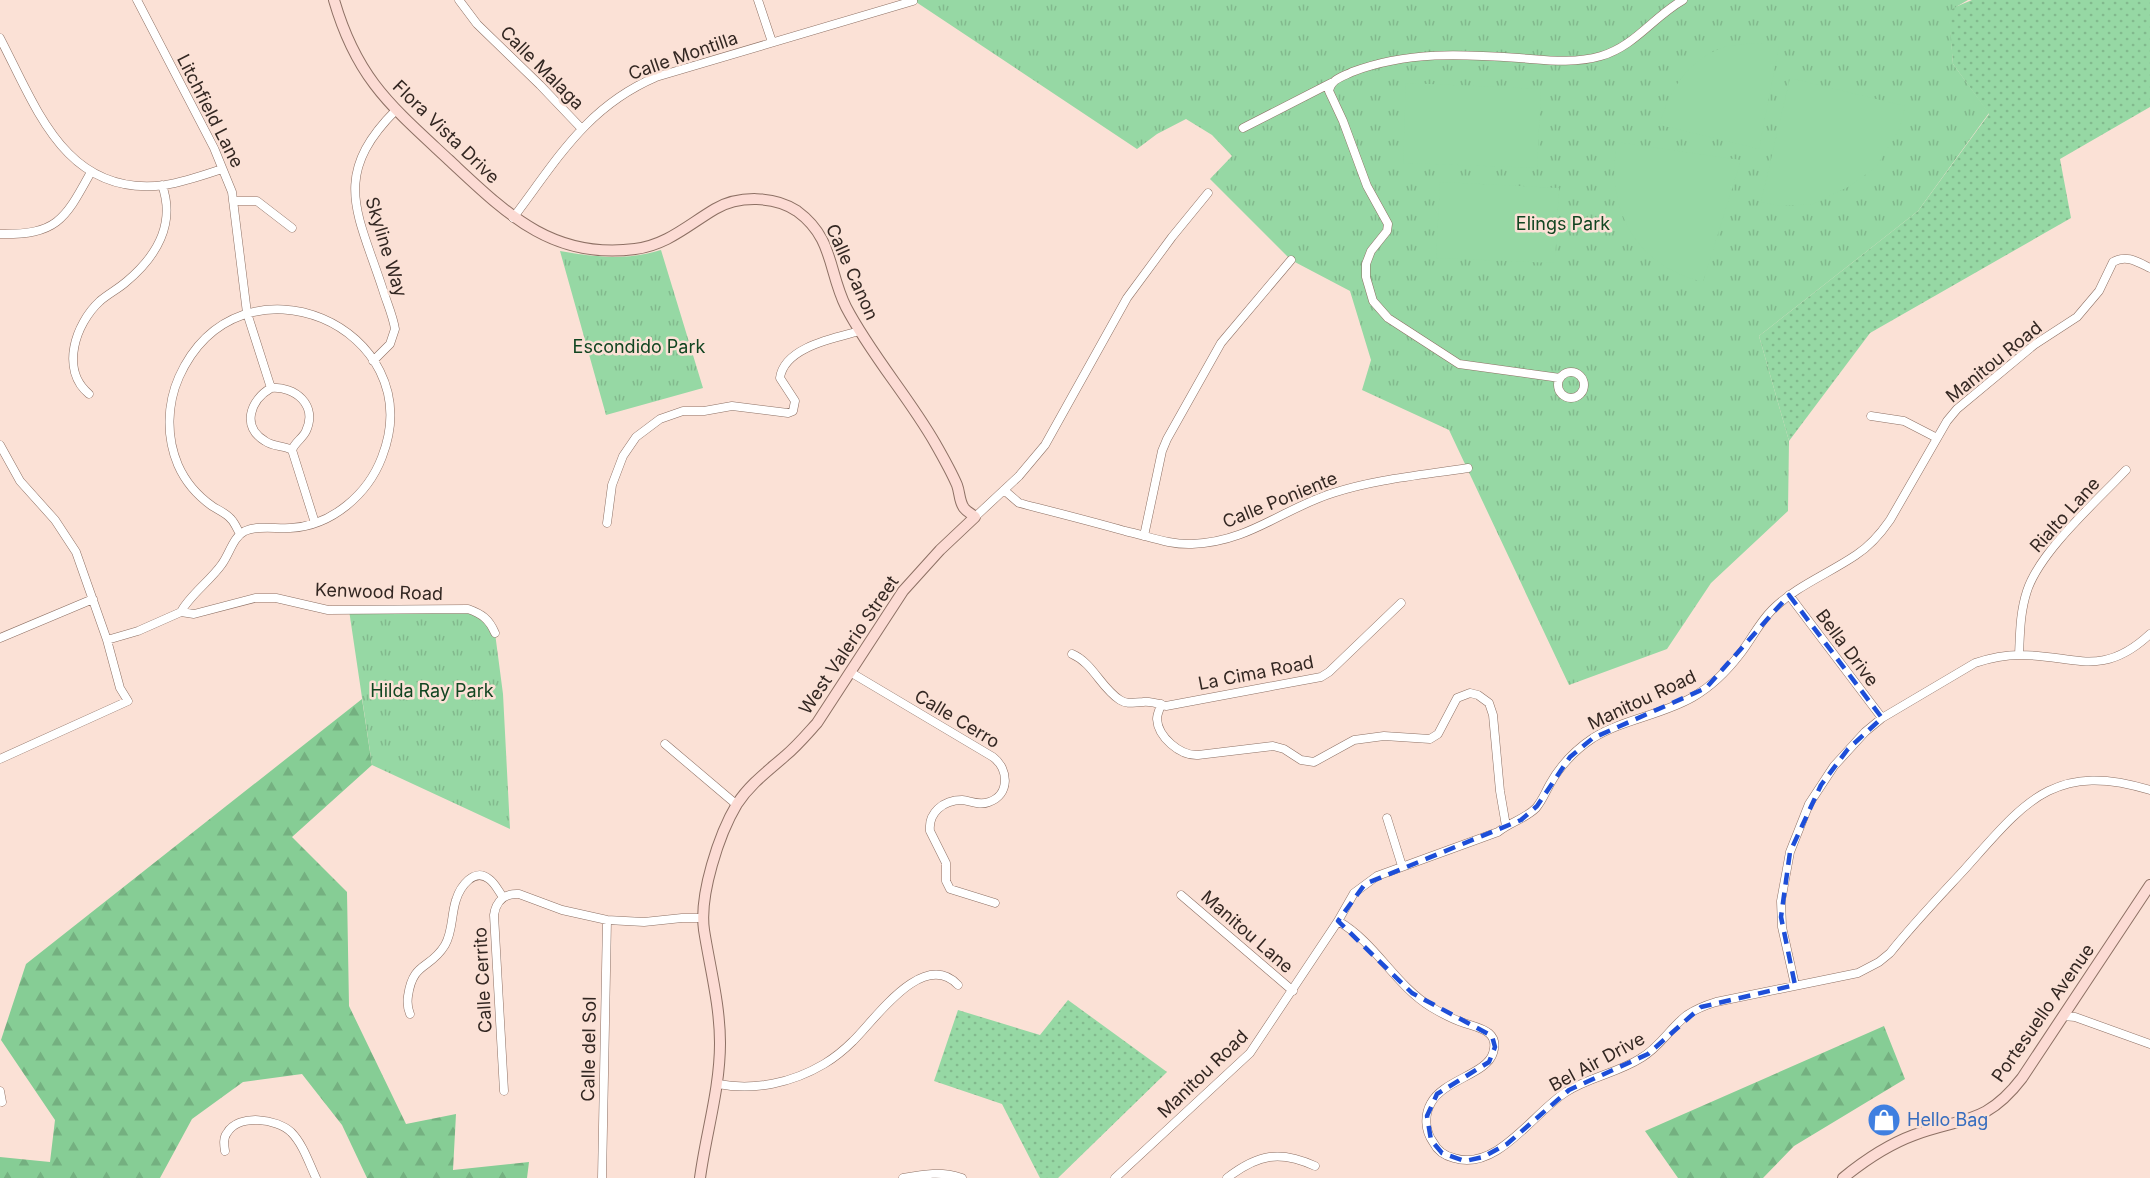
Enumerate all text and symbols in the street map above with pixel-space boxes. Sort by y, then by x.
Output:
street label: Calle Malaga [496,22,588,114]
street label: Calle Montilla [625,27,740,84]
street label: Litchfield Lane [173,51,248,171]
street label: Flora Vista Drive [389,76,504,188]
street label: Skyline Way [361,194,412,299]
park label: Elings Park [1516,213,1610,234]
street label: Calle Canon [822,221,883,323]
street label: Manitou Road [1942,317,2046,407]
park label: Escondido Park [573,336,706,357]
street label: Calle Poniente [1219,467,1340,532]
street label: Rialto Lane [2025,473,2104,556]
street label: West Valerio Street [794,571,903,718]
street label: Kenwood Road [315,579,443,604]
street label: Bella Drive [1812,605,1883,690]
street label: La Cima Road [1196,651,1315,694]
street label: Manitou Road [1584,665,1699,734]
park label: Hilda Ray Park [370,680,494,701]
street label: Calle Cerro [911,685,1004,752]
street label: Manitou Lane [1197,886,1298,977]
street label: Calle Cerrito [469,926,496,1034]
street label: Portesuello Avenue [1987,940,2098,1086]
street label: Calle del Sol [577,996,600,1102]
street label: Manitou Road [1153,1025,1252,1122]
street label: Bel Air Drive [1545,1028,1648,1095]
shop icon: Hello Bag [1866,1102,1902,1138]
place label: Hello Bag [1907,1109,1988,1130]

